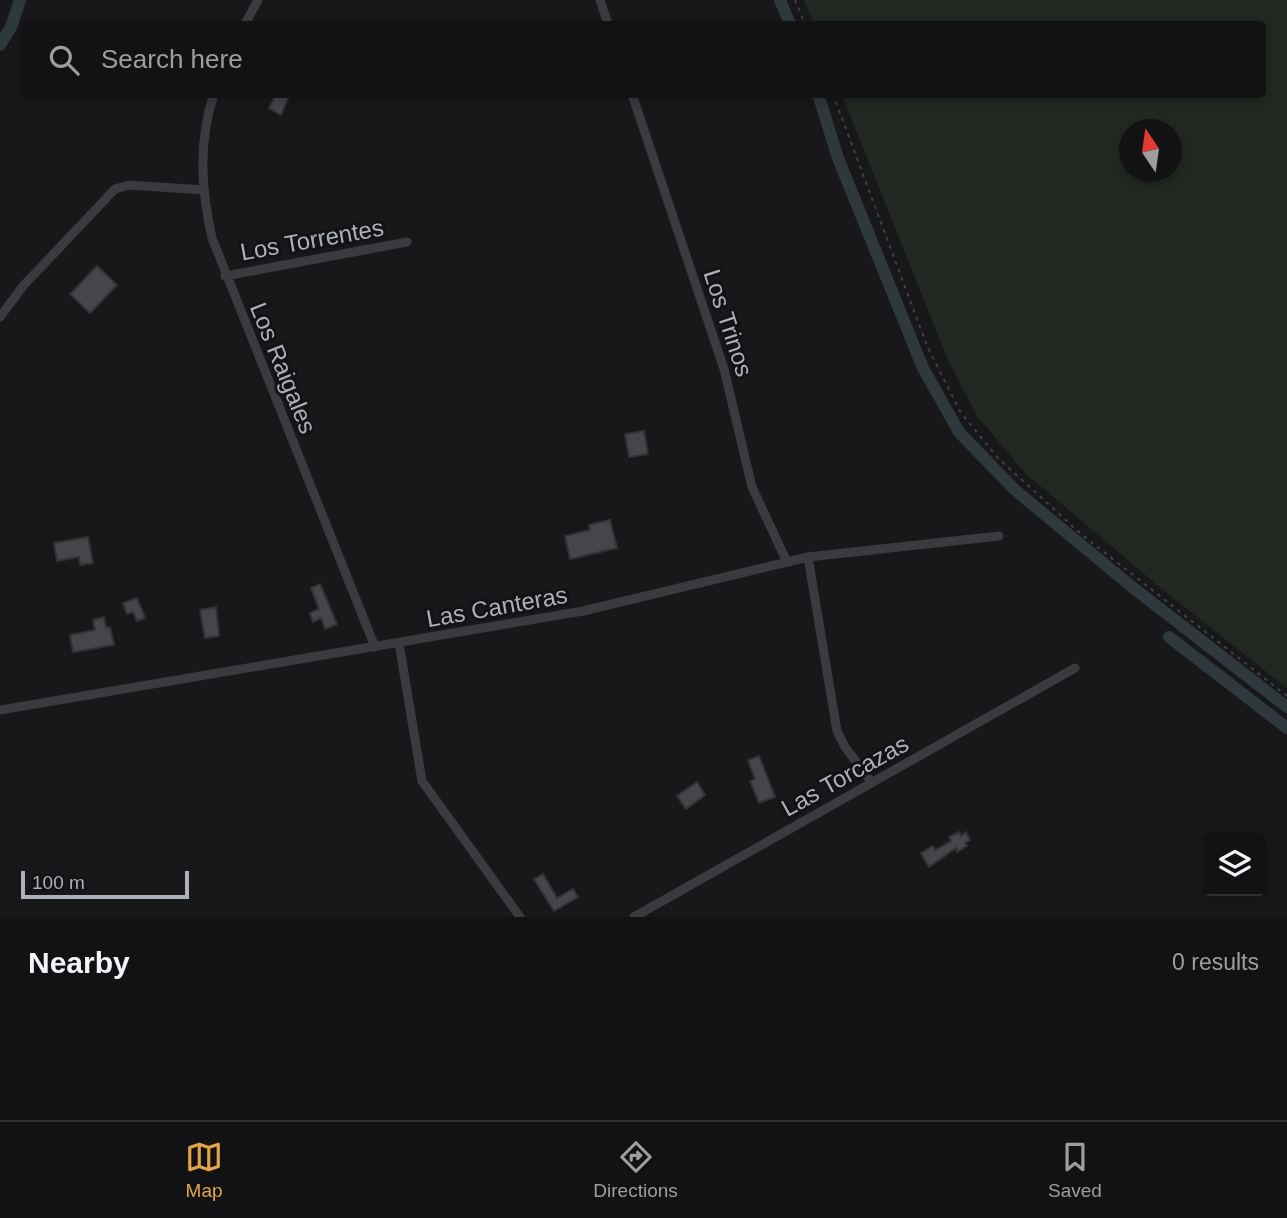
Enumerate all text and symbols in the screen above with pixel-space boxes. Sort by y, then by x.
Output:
search box [21,21,1266,98]
icon: search [45,41,83,79]
text: Search here [101,44,243,74]
north arrow [1119,119,1182,182]
street label: Los Torrentes [238,214,386,265]
street label: Los Trinos [699,266,758,380]
street label: Los Raigales [245,298,322,437]
street label: Las Canteras [424,581,570,632]
street label: Las Torcazas [777,730,913,822]
map controls [1203,833,1266,896]
button: layers [1203,833,1266,896]
scale bar [21,868,189,900]
text: 100 m [32,872,85,893]
text: Nearby [28,946,130,979]
text: 0 results [1172,949,1259,975]
tab: Map [185,1138,223,1202]
tab: Directions [593,1138,678,1202]
tab: Saved [1048,1138,1102,1202]

